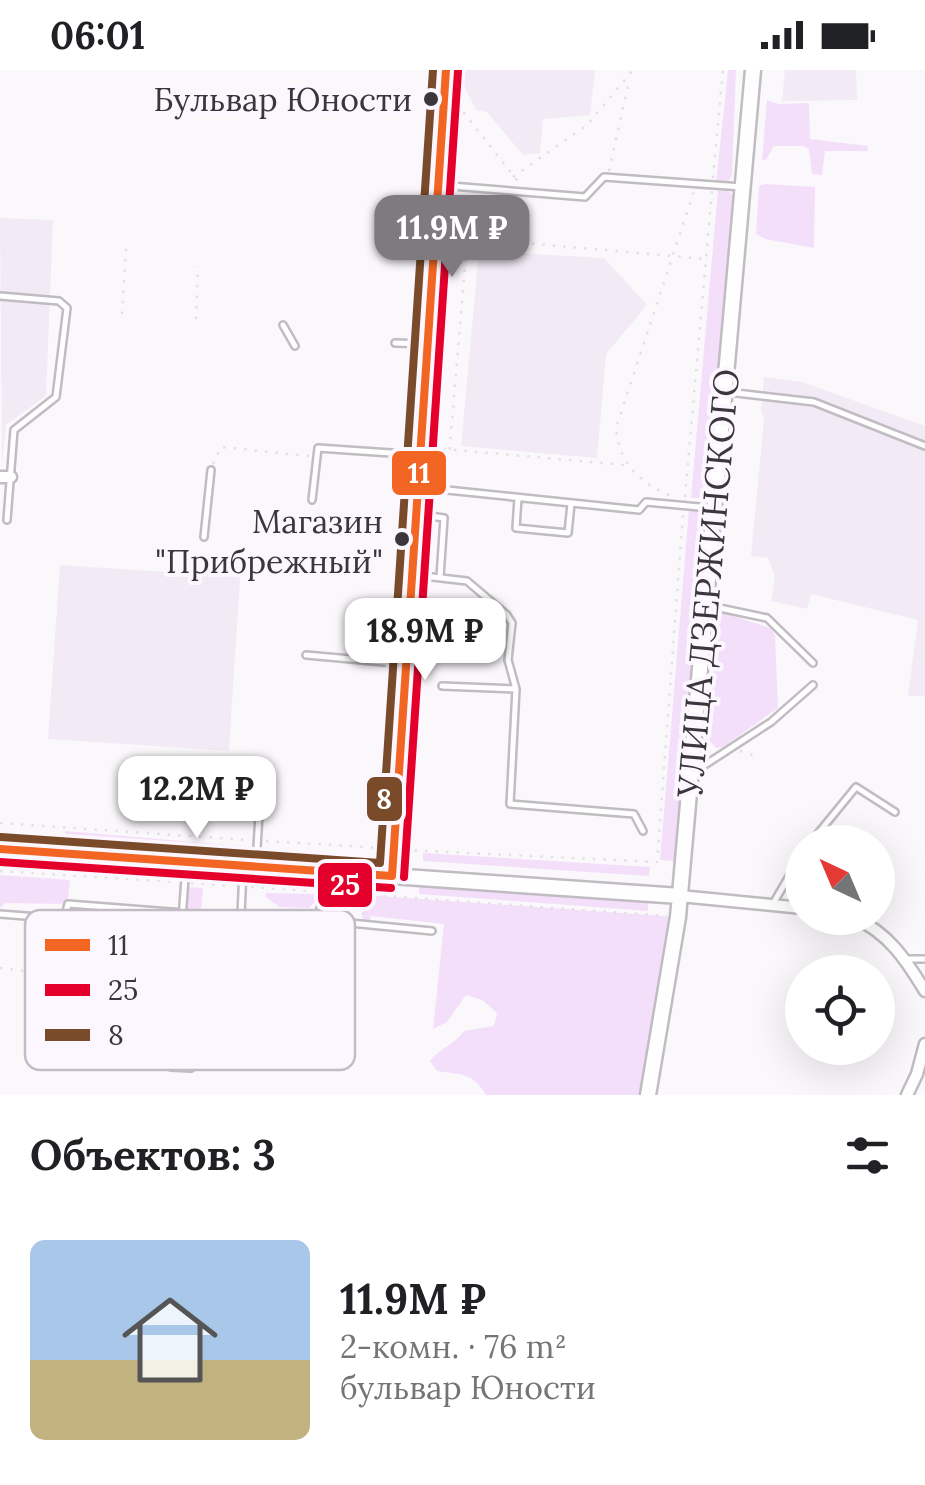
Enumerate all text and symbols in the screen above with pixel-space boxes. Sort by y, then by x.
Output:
text: 06:01 [50,11,145,59]
place label: Бульвар Юности [153,79,412,120]
marker: Бульвар Юности [421,89,441,109]
pin: 11.9M ₽ [360,195,544,280]
text: 11.9M ₽ [396,207,508,248]
street label: УЛИЦА ДЗЕРЖИНСКОГО [667,367,749,800]
line badge: 11 [390,449,448,497]
text: 11 [408,455,430,491]
place label: Магазин "Прибрежный" [155,501,383,582]
marker: Магазин "Прибрежный" [392,529,412,549]
pin: 18.9M ₽ [333,598,517,683]
text: 18.9M ₽ [367,610,483,651]
pin: 12.2M ₽ [105,756,289,841]
text: 12.2M ₽ [140,768,254,809]
line badge: 8 [365,775,404,823]
text: 8 [376,781,392,817]
north arrow [785,825,895,935]
map controls [785,825,895,1065]
line badge: 25 [316,861,374,909]
text: 25 [330,867,360,903]
legend [25,910,355,1070]
text: 11 [108,927,128,963]
button: locate [785,955,895,1065]
text: 25 [108,972,138,1008]
text: 8 [108,1017,124,1053]
text: Объектов: 3 [30,1128,276,1182]
icon: filters [840,1128,895,1183]
text: 11.9M ₽ [340,1272,486,1326]
icon: home [110,1280,230,1400]
text: 2-комн. · 76 m² [340,1326,567,1367]
text: бульвар Юности [340,1367,596,1408]

